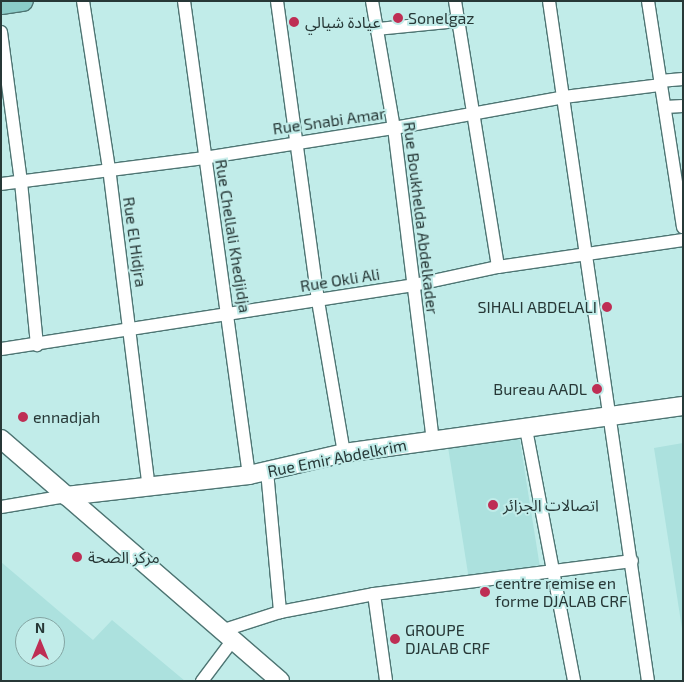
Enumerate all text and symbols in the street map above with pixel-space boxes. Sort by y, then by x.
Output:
place label: Sonelgaz [408,8,474,28]
place label: عيادة شيالي [305,12,380,32]
marker: Sonelgaz [392,12,404,24]
marker: عيادة شيالي [287,15,301,29]
street label: Rue Snabi Amar [271,104,387,138]
street label: Rue Boukhelda Abdelkader [400,120,442,316]
street label: Rue Chellali Khedjidja [211,158,255,314]
street label: Rue El Hidjra [119,195,151,289]
street label: Rue Okli Ali [299,264,381,296]
place label: SIHALI ABDELALI [477,297,597,317]
marker: SIHALI ABDELALI [601,301,613,313]
place label: Bureau AADL [493,379,587,399]
marker: Bureau AADL [591,383,603,395]
place label: ennadjah [33,407,100,427]
marker: ennadjah [17,411,29,423]
street label: Rue Emir Abdelkrim [265,435,409,481]
place label: اتصالات الجزائر [503,495,599,515]
marker: اتصالات الجزائر [487,499,499,511]
place label: مركز الصحة [88,547,160,567]
marker: مركز الصحة [70,550,84,564]
place label: centre remise en forme DJALAB CRF [495,573,628,611]
marker: centre remise en forme DJALAB CRF [479,586,491,598]
north arrow [15,617,65,667]
text: N [35,619,45,636]
place label: GROUPE DJALAB CRF [405,620,490,658]
marker: GROUPE DJALAB CRF [389,633,401,645]

